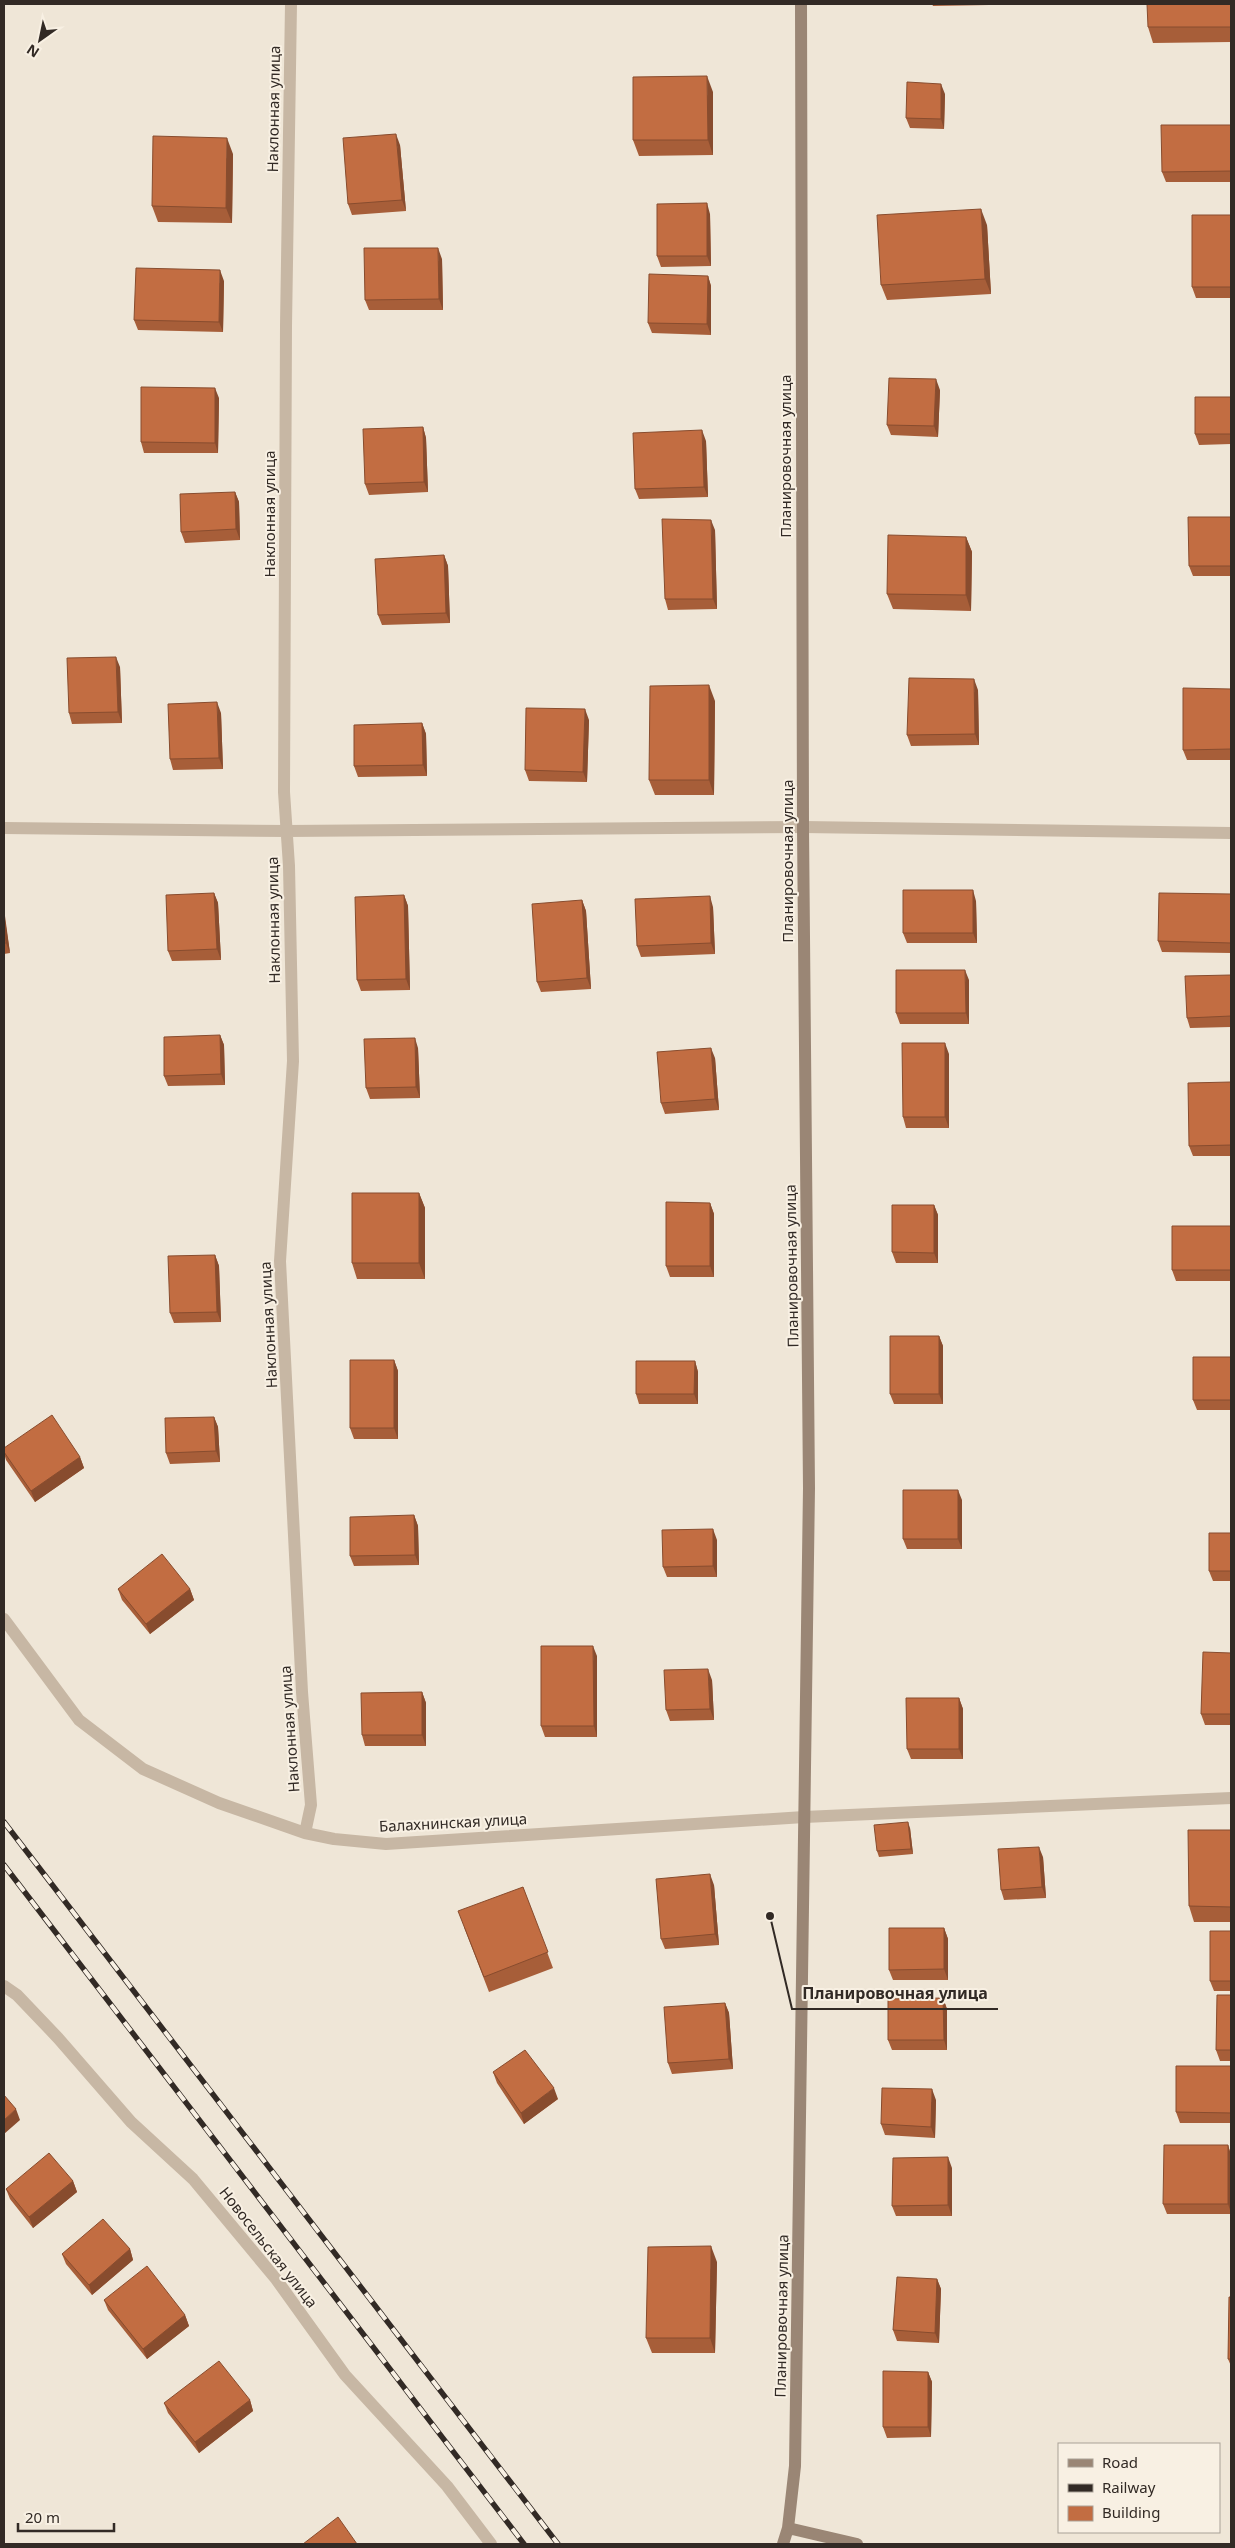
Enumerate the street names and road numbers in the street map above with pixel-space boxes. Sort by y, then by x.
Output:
street label: Наклонная улица [262,45,284,173]
street label: Планировочная улица [775,374,795,538]
street label: Наклонная улица [259,450,279,578]
street label: Планировочная улица [777,779,797,943]
street label: Наклонная улица [262,856,284,984]
street label: Планировочная улица [780,1184,802,1348]
street label: Наклонная улица [255,1261,281,1389]
street label: Наклонная улица [275,1665,303,1793]
street label: Балахнинская улица [378,1808,528,1836]
street label: Новосельская улица [215,2182,323,2312]
street label: Планировочная улица [770,2234,792,2398]

